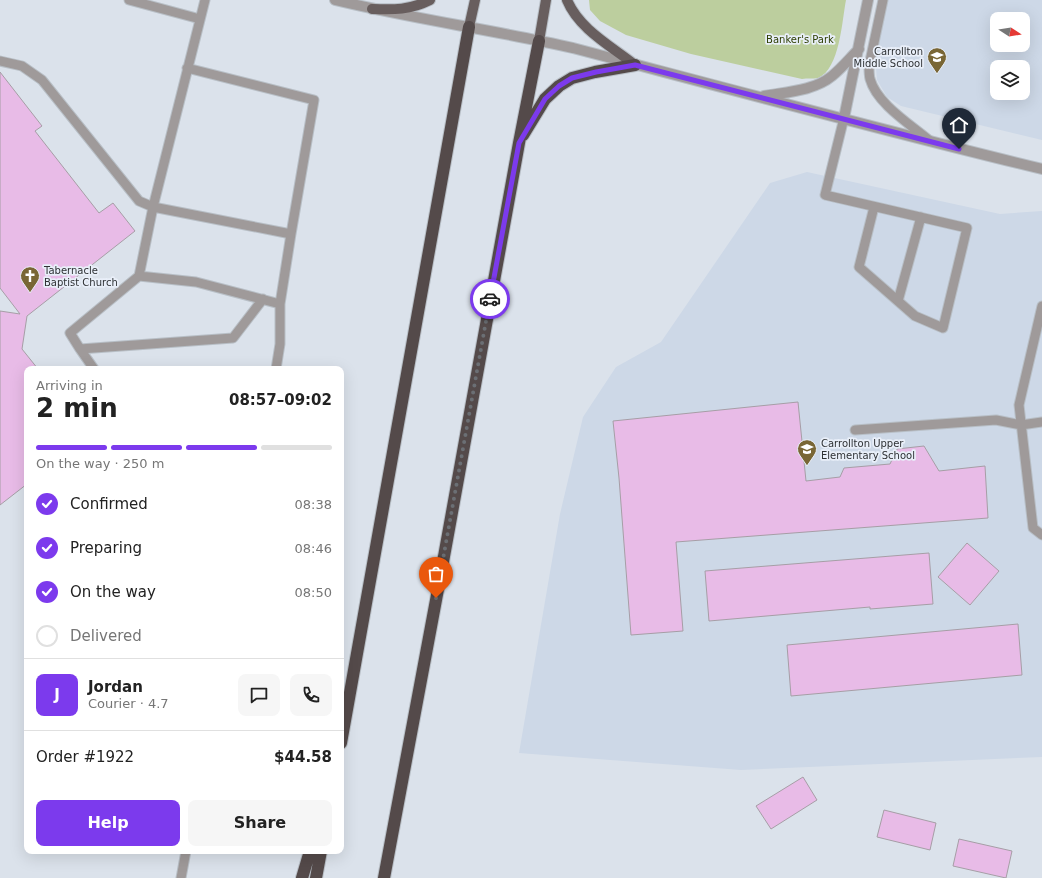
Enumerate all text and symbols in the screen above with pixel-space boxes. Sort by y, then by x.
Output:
north arrow [990,12,1030,52]
map controls [990,12,1030,100]
park label: Banker's Park [766,34,834,45]
place label: Carrollton Middle School [854,46,923,69]
school or university icon: Carrollton Middle School [926,46,948,74]
button: layers [990,60,1030,100]
pin [942,108,976,149]
icon: home [948,114,970,136]
church icon: Tabernacle Baptist Church [19,265,41,293]
place label: Tabernacle Baptist Church [43,265,118,288]
courier [470,279,510,319]
icon: car [479,288,501,310]
text: Arriving in [36,378,103,393]
text: 08:57–09:02 [229,391,332,409]
text: 2 min [36,393,118,423]
school or university icon: Carrollton Upper Elementary School [796,438,818,466]
place label: Carrollton Upper Elementary School [821,438,915,461]
text: On the way · 250 m [36,456,164,471]
icon: check [36,493,58,515]
text: Confirmed [70,495,148,513]
text: 08:38 [295,497,332,512]
icon: check [36,537,58,559]
text: Preparing [70,539,142,557]
text: 08:46 [295,541,332,556]
pin [419,557,453,598]
icon: bag [425,563,447,585]
icon: check [36,581,58,603]
text: On the way [70,583,156,601]
text: 08:50 [295,585,332,600]
text: Delivered [70,627,142,645]
button: chat [238,674,280,716]
button: phone [290,674,332,716]
text: Jordan [88,678,143,696]
text: J [54,686,60,704]
text: Courier · 4.7 [88,696,169,711]
text: Order #1922 [36,748,134,766]
text: $44.58 [274,748,332,766]
button: Help [36,800,180,846]
button: Share [188,800,332,846]

